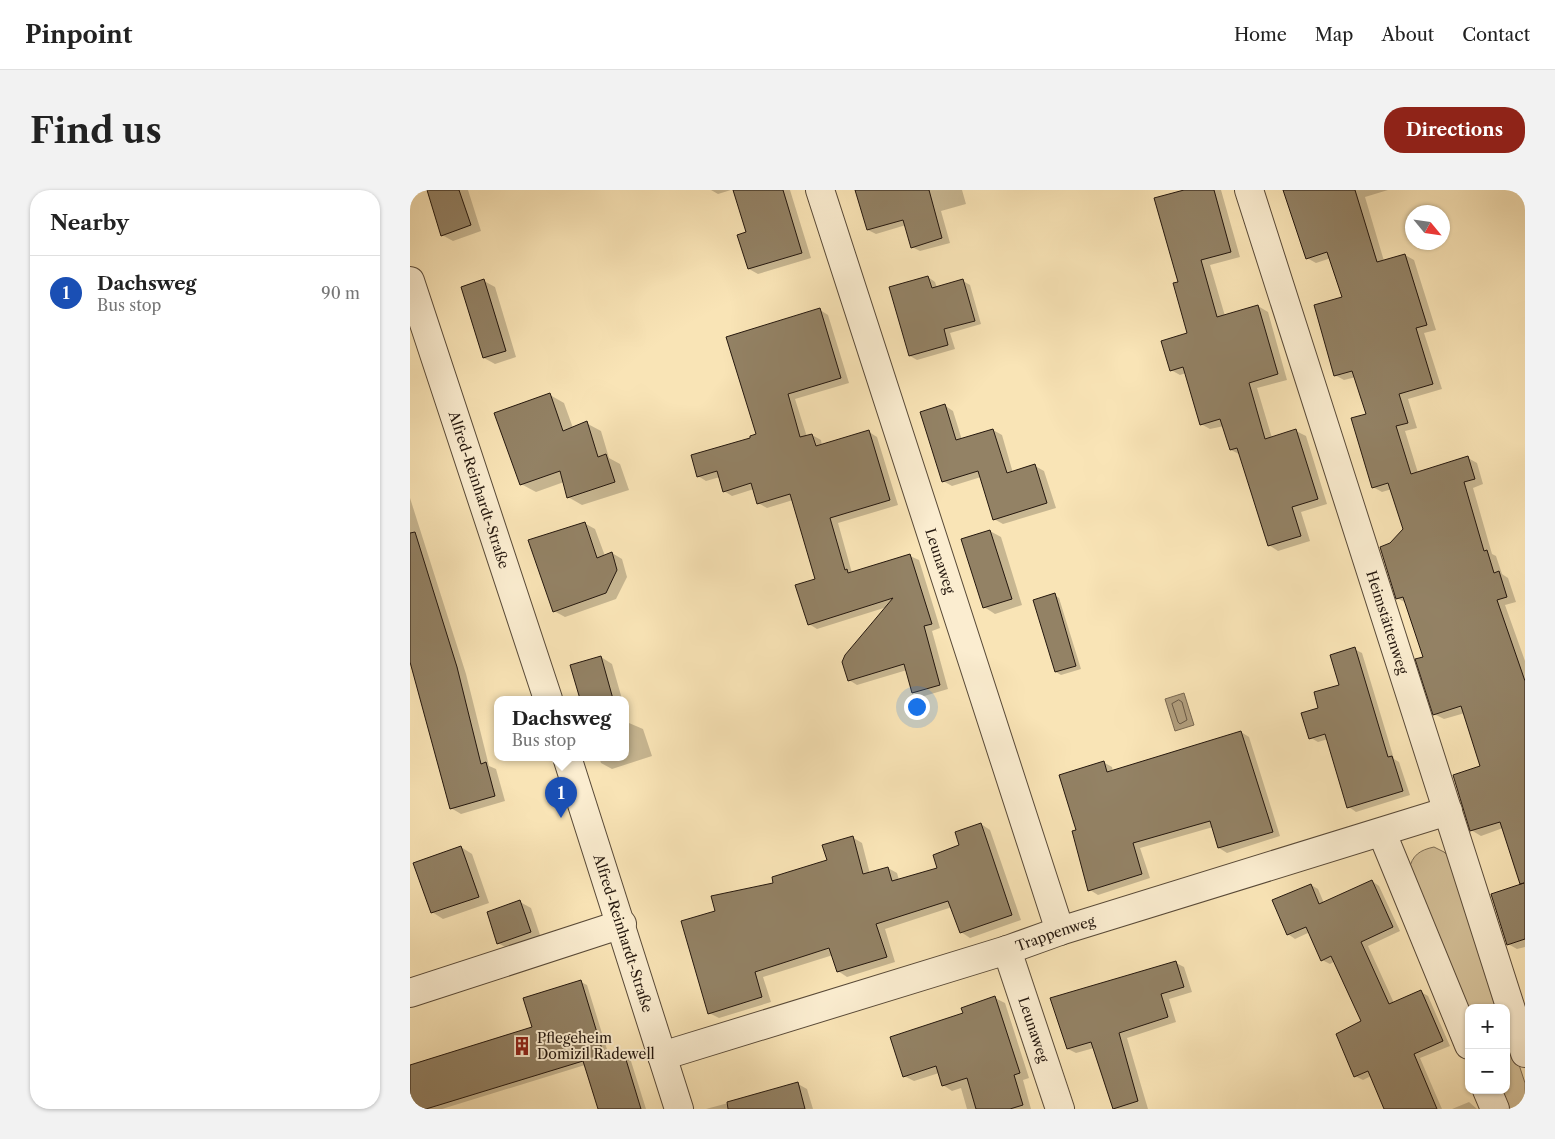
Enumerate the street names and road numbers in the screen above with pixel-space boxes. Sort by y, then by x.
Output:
street label: Alfred-Reinhardt-Straße [444,408,513,571]
street label: Leunaweg [921,526,959,597]
street label: Heimstättenweg [1362,568,1412,677]
street label: Alfred-Reinhardt-Straße [589,851,657,1015]
street label: Trappenweg [1013,912,1098,955]
street label: Leunaweg [1014,995,1053,1065]

